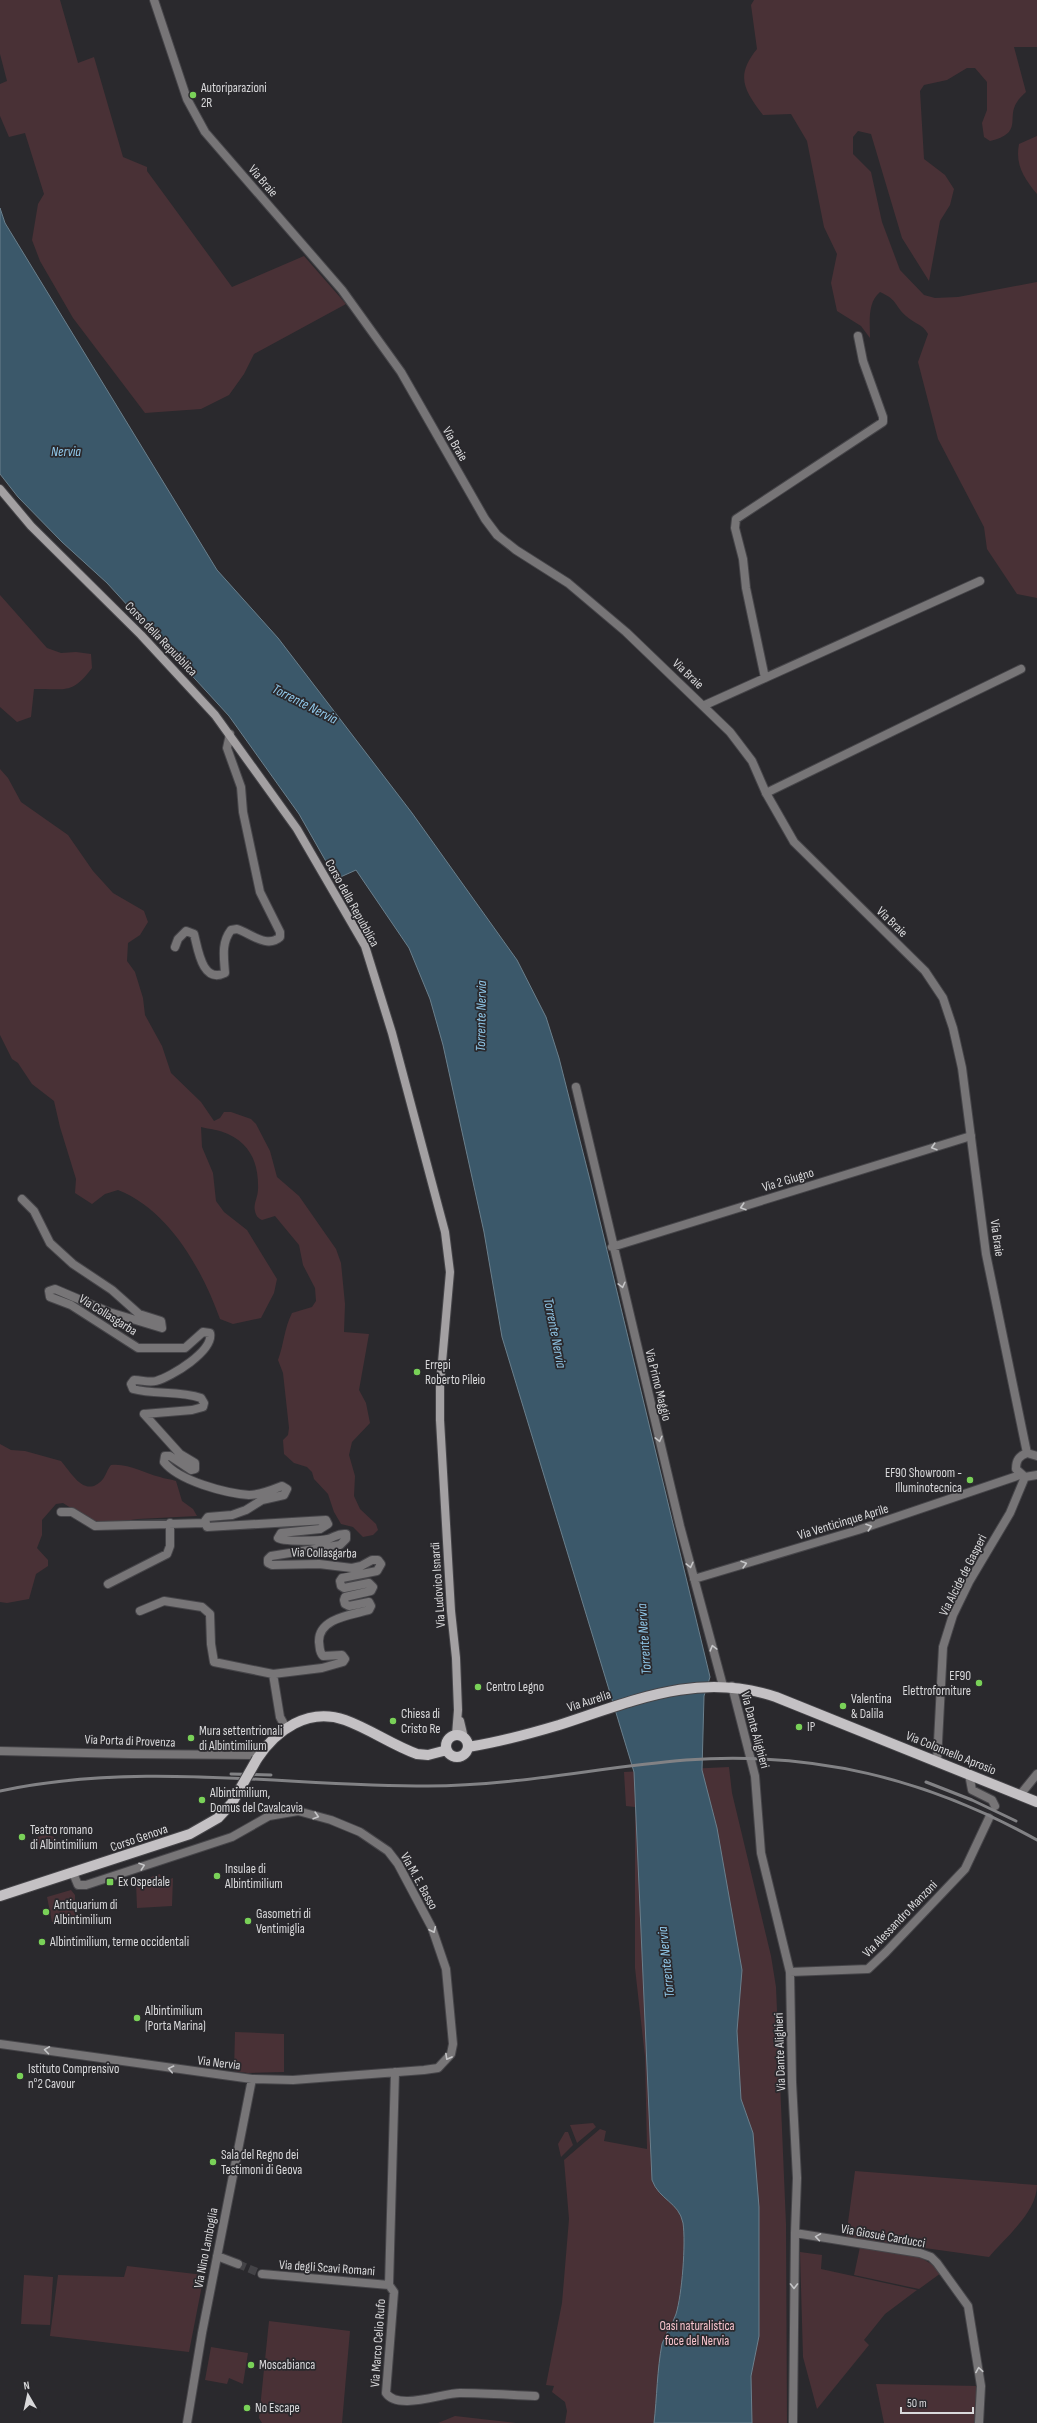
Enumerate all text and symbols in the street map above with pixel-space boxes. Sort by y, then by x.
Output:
place label: Autoriparazioni 2R [200,80,267,111]
marker: Autoriparazioni 2R [188,90,198,100]
street label: Via Braie [245,162,281,200]
street label: Via Braie [439,424,471,464]
water label: Nervia [51,443,81,460]
street label: Corso della Repubblica [121,598,201,680]
street label: Via Braie [669,655,707,693]
water label: Torrente Nervia [269,680,341,728]
street label: Corso della Repubblica [321,856,383,950]
street label: Via Braie [873,903,911,941]
water label: Torrente Nervia [472,980,490,1052]
one-way arrow [931,1142,938,1151]
street label: Via 2 Giugno [760,1165,816,1195]
one-way arrow [740,1202,747,1211]
street label: Via Braie [986,1218,1008,1258]
one-way arrow [617,1282,625,1288]
street label: Via Collasgarba [76,1291,140,1339]
water label: Torrente Nervia [540,1296,570,1370]
street label: Via Primo Maggio [641,1347,675,1423]
place label: Errepi Roberto Pileio [425,1357,485,1388]
marker: Errepi Roberto Pileio [412,1367,422,1377]
one-way arrow [654,1435,663,1442]
place label: EF90 Showroom - Illuminotecnica [885,1465,962,1496]
marker: EF90 Showroom - Illuminotecnica [965,1475,975,1485]
street label: Via Venticinque Aprile [796,1501,890,1543]
one-way arrow [865,1523,872,1532]
street label: Via Alcide de Gasperi [936,1532,990,1618]
street label: Via Ludovico Isnardi [427,1542,449,1628]
street label: Via Collasgarba [291,1544,357,1562]
one-way arrow [741,1560,748,1569]
one-way arrow [685,1561,694,1568]
water label: Torrente Nervia [633,1603,655,1675]
one-way arrow [709,1645,717,1652]
place label: EF90 Elettroforniture [903,1668,971,1699]
marker: EF90 Elettroforniture [974,1678,984,1688]
place label: Centro Legno [486,1679,544,1695]
marker: Centro Legno [473,1682,483,1692]
street label: Via Aurelia [565,1686,613,1716]
street label: Via Dante Alighieri [737,1690,773,1770]
place label: Valentina & Dalila [851,1691,892,1722]
marker: Valentina & Dalila [838,1701,848,1711]
place label: Chiesa di Cristo Re [401,1706,440,1737]
marker: Chiesa di Cristo Re [388,1716,398,1726]
place label: IP [807,1719,816,1735]
marker: IP [794,1722,804,1732]
place label: Mura settentrionali di Albintimilium [199,1723,283,1754]
street label: Via Colonnello Aprosio [904,1728,998,1778]
street label: Via Porta di Provenza [84,1731,176,1751]
marker: Mura settentrionali di Albintimilium [186,1733,196,1743]
place label: Albintimilium, Domus del Cavalcavia [209,1785,303,1816]
marker: Albintimilium, Domus del Cavalcavia [197,1795,207,1805]
one-way arrow [312,1811,319,1820]
street label: Corso Genova [108,1821,170,1855]
place label: Teatro romano di Albintimilium [30,1822,98,1853]
marker: Teatro romano di Albintimilium [17,1832,27,1842]
street label: Via M. E. Basso [397,1850,441,1912]
place label: Insulae di Albintimilium [224,1861,283,1892]
one-way arrow [138,1862,145,1871]
marker: Insulae di Albintimilium [212,1871,222,1881]
place label: Ex Ospedale [118,1874,170,1890]
marker: Ex Ospedale [105,1877,115,1887]
street label: Via Alessandro Manzoni [859,1877,941,1961]
place label: Antiquarium di Albintimilium [53,1897,118,1928]
place label: Gasometri di Ventimiglia [256,1906,311,1937]
marker: Antiquarium di Albintimilium [41,1907,51,1917]
marker: Gasometri di Ventimiglia [243,1916,253,1926]
water label: Torrente Nervia [654,1925,678,1998]
one-way arrow [428,1927,436,1934]
place label: Albintimilium, terme occidentali [49,1934,189,1950]
marker: Albintimilium, terme occidentali [37,1937,47,1947]
place label: Albintimilium (Porta Marina) [144,2003,206,2034]
street label: Via Dante Alighieri [771,2012,789,2092]
marker: Albintimilium (Porta Marina) [132,2013,142,2023]
one-way arrow [43,2046,50,2055]
street label: Via Nervia [196,2052,242,2074]
one-way arrow [445,2053,453,2060]
place label: Istituto Comprensivo n°2 Cavour [28,2061,119,2092]
one-way arrow [168,2065,174,2073]
marker: Istituto Comprensivo n°2 Cavour [15,2071,25,2081]
place label: Sala del Regno dei Testimoni di Geova [221,2147,302,2178]
marker: Sala del Regno dei Testimoni di Geova [208,2157,218,2167]
street label: Via Nino Lamboglia [190,2206,222,2290]
street label: Via Giosuè Carducci [840,2221,926,2251]
one-way arrow [815,2233,821,2242]
street label: Via degli Scavi Romani [279,2257,375,2279]
one-way arrow [790,2283,798,2289]
street label: Via Marco Celio Rufo [367,2298,389,2388]
park label: Oasi naturalistica foce del Nervia [659,2318,735,2349]
place label: Moscabianca [259,2357,315,2373]
marker: Moscabianca [246,2360,256,2370]
one-way arrow [975,2367,984,2373]
north arrow [8,2375,48,2415]
text: N [23,2379,31,2392]
scale bar [901,2389,973,2415]
text: 50 m [907,2396,927,2411]
place label: No Escape [255,2400,300,2416]
marker: No Escape [242,2403,252,2413]

